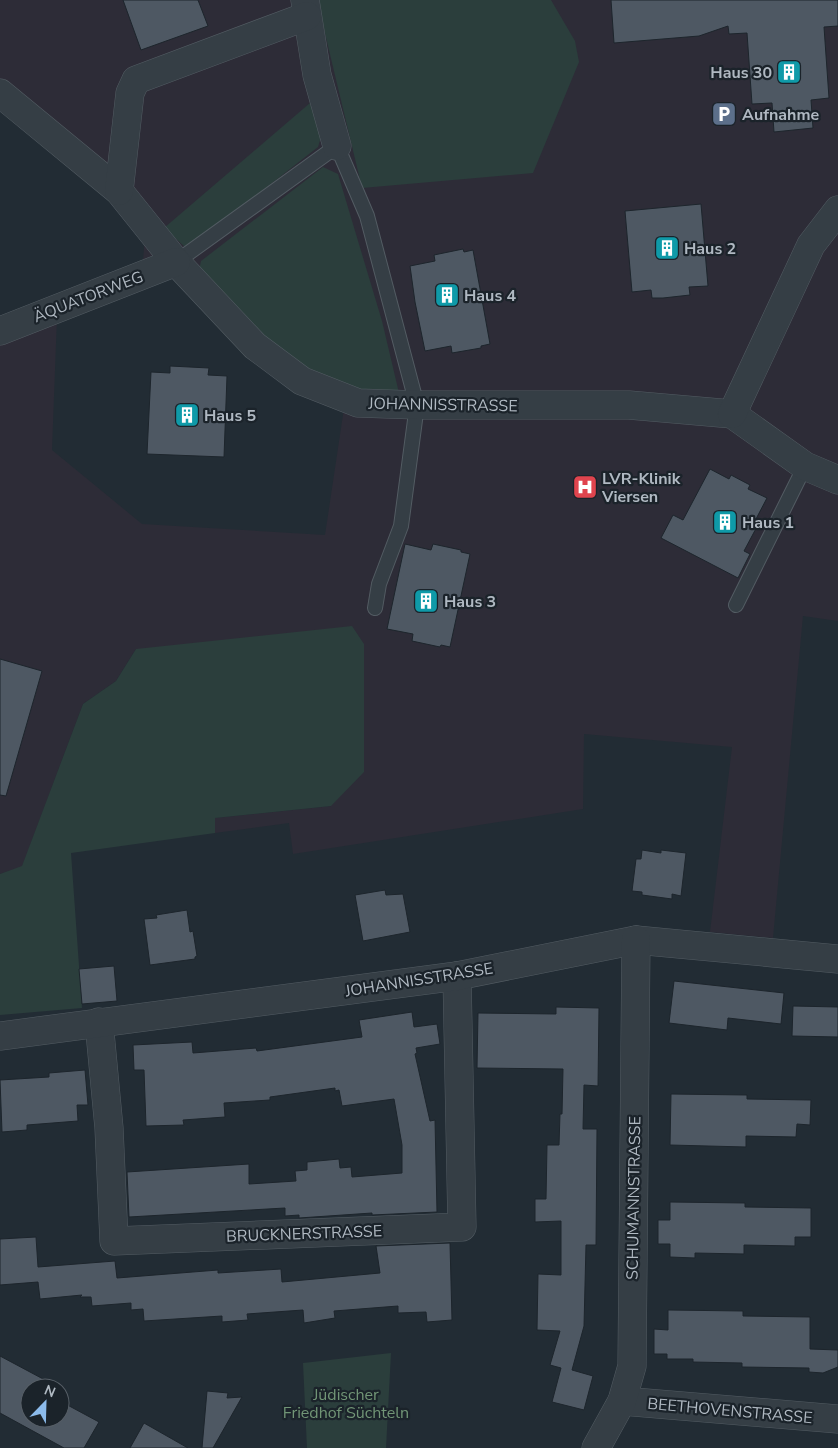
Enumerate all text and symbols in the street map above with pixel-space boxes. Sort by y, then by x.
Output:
building icon: Haus 30 [776,59,802,85]
place label: Haus 30 [710,62,772,84]
parking icon: Aufnahme [711,101,737,127]
place label: Aufnahme [742,104,819,126]
building icon: Haus 2 [654,235,680,261]
place label: Haus 2 [684,238,736,260]
street label: ÄQUATORWEG [30,266,146,328]
building icon: Haus 4 [434,282,460,308]
place label: Haus 4 [464,285,517,307]
street label: JOHANNISSTRASSE [367,393,518,417]
building icon: Haus 5 [174,402,200,428]
place label: Haus 5 [204,405,256,427]
place label: LVR-Klinik Viersen [601,468,681,508]
hospital icon: LVR-Klinik Viersen [572,474,598,500]
building icon: Haus 1 [712,509,738,535]
place label: Haus 1 [742,512,794,534]
building icon: Haus 3 [413,588,439,614]
place label: Haus 3 [444,591,496,613]
street label: JOHANNISSTRASSE [343,957,495,1003]
street label: SCHUMANNSTRASSE [622,1116,646,1280]
street label: BRUCKNERSTRASSE [226,1220,382,1248]
north arrow [20,1378,70,1428]
text: N [41,1381,58,1402]
park label: Jüdischer Friedhof Süchteln [283,1384,409,1424]
street label: BEETHOVENSTRASSE [646,1393,813,1429]

